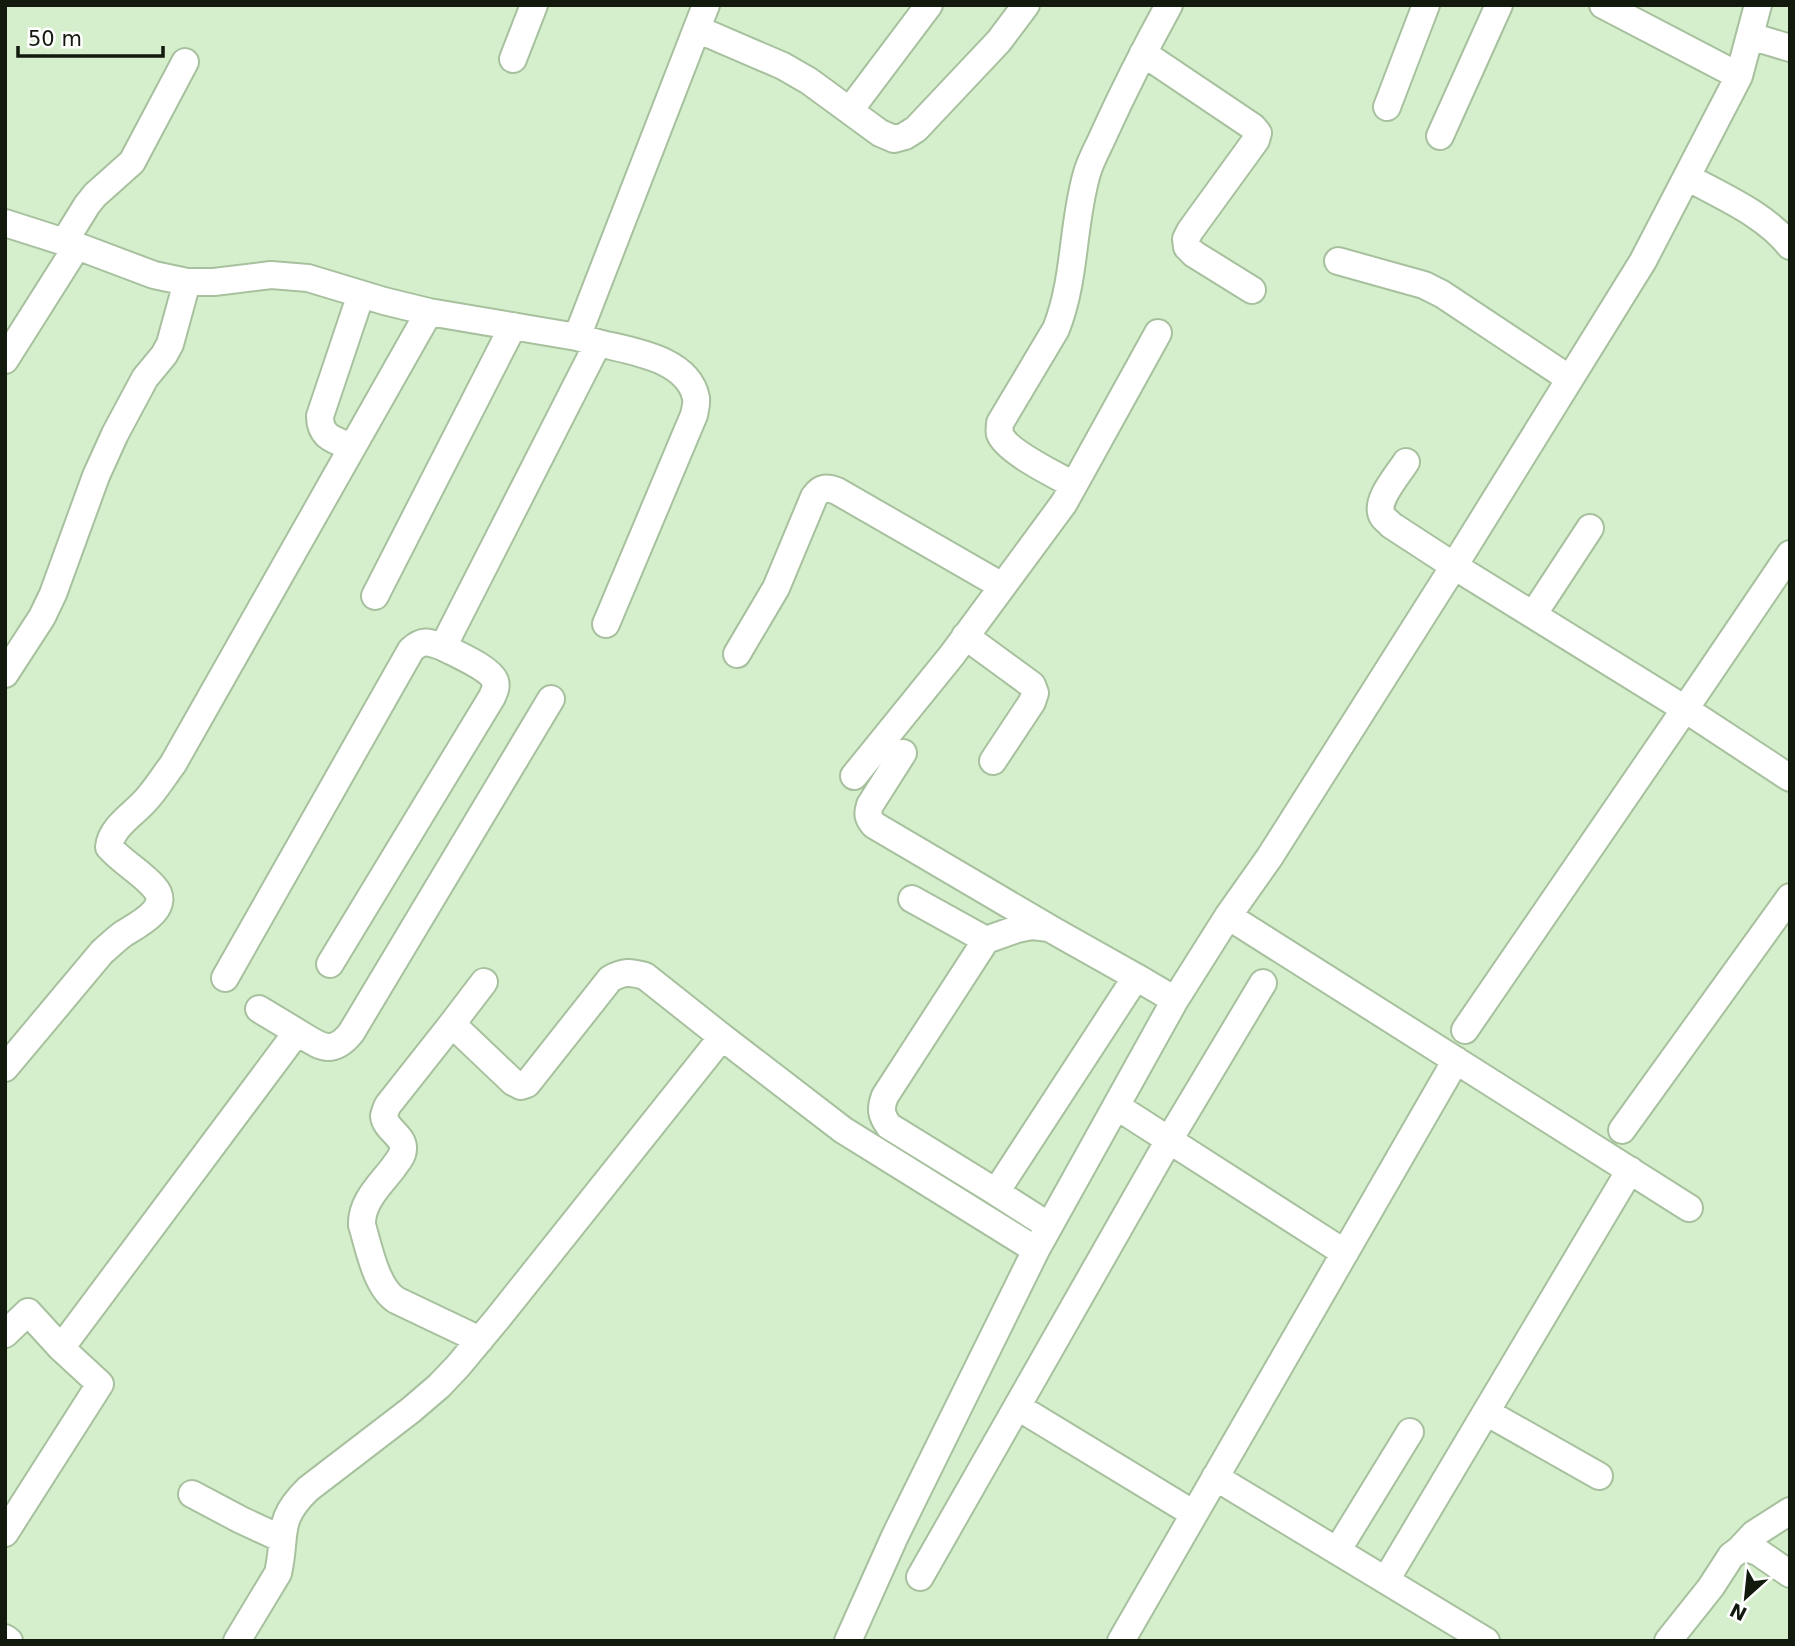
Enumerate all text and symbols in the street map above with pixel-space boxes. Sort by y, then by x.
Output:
scale bar [18,14,163,58]
text: 50 m [28,27,82,51]
north arrow [1711,1562,1781,1632]
text: N [1726,1599,1750,1626]

